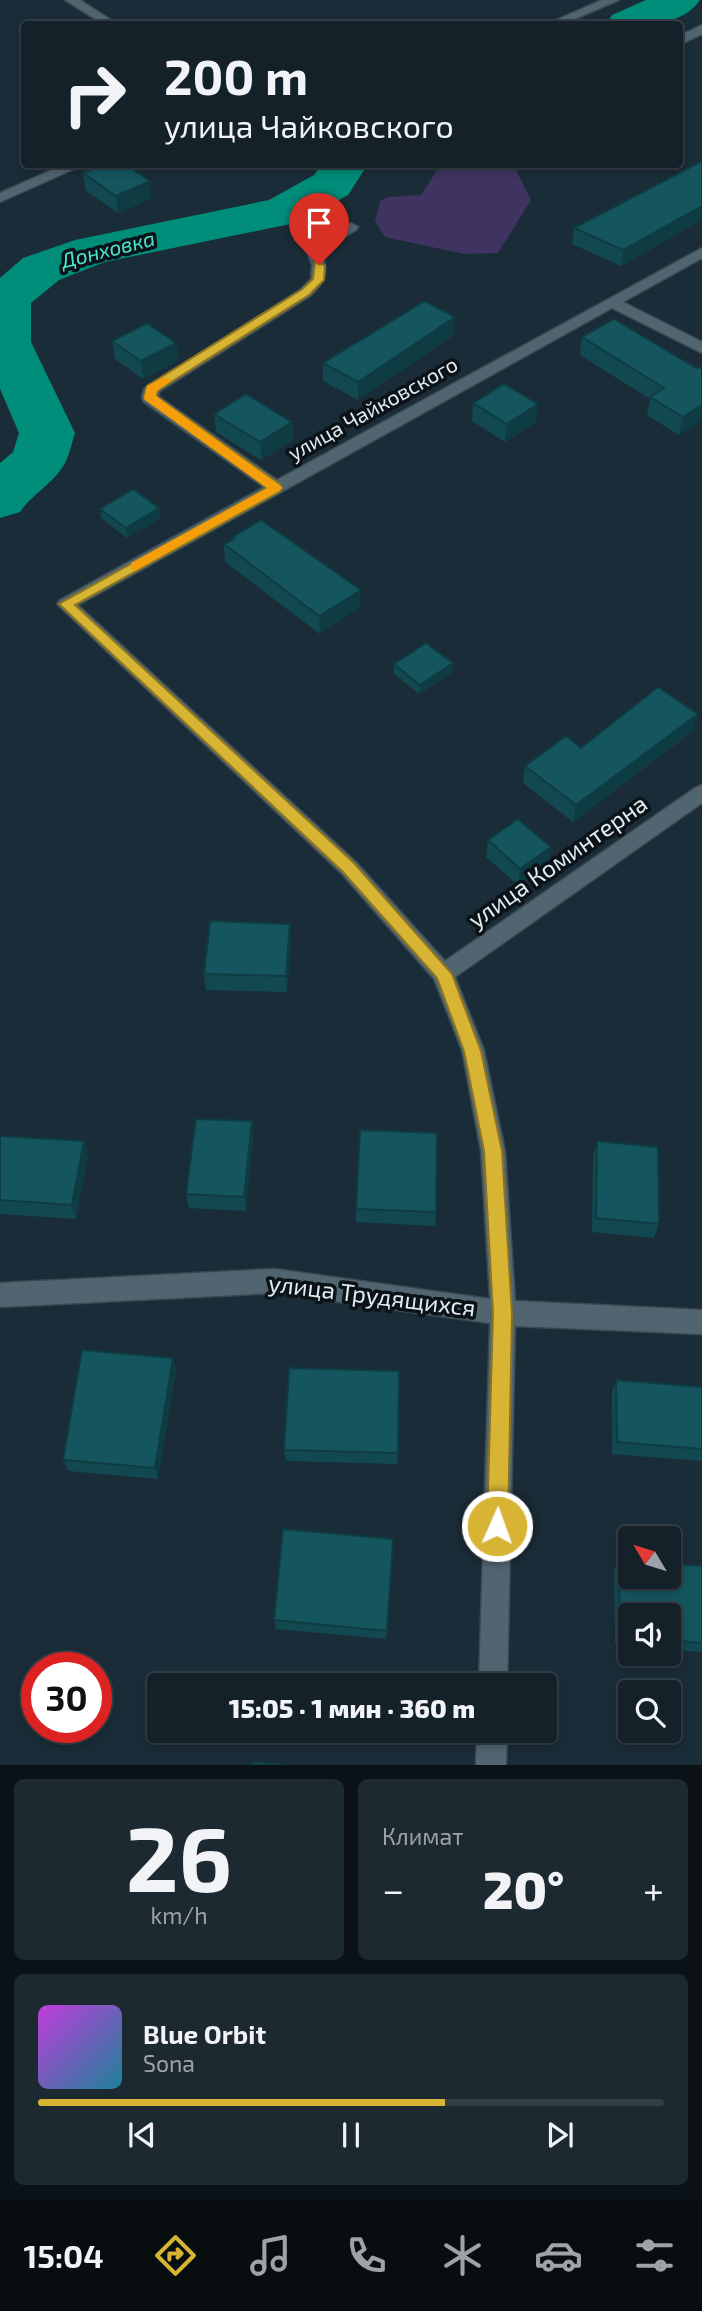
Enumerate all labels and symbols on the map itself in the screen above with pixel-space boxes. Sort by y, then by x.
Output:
pin [289,193,349,265]
water label: Донховка [57,225,157,273]
street label: улица Чайковского [283,351,462,466]
street label: улица Коминтерна [462,788,653,934]
street label: улица Трудящихся [267,1267,477,1323]
position arrow [460,1489,534,1563]
north arrow [618,1526,681,1589]
speed limit sign: 30 [21,1652,112,1743]

